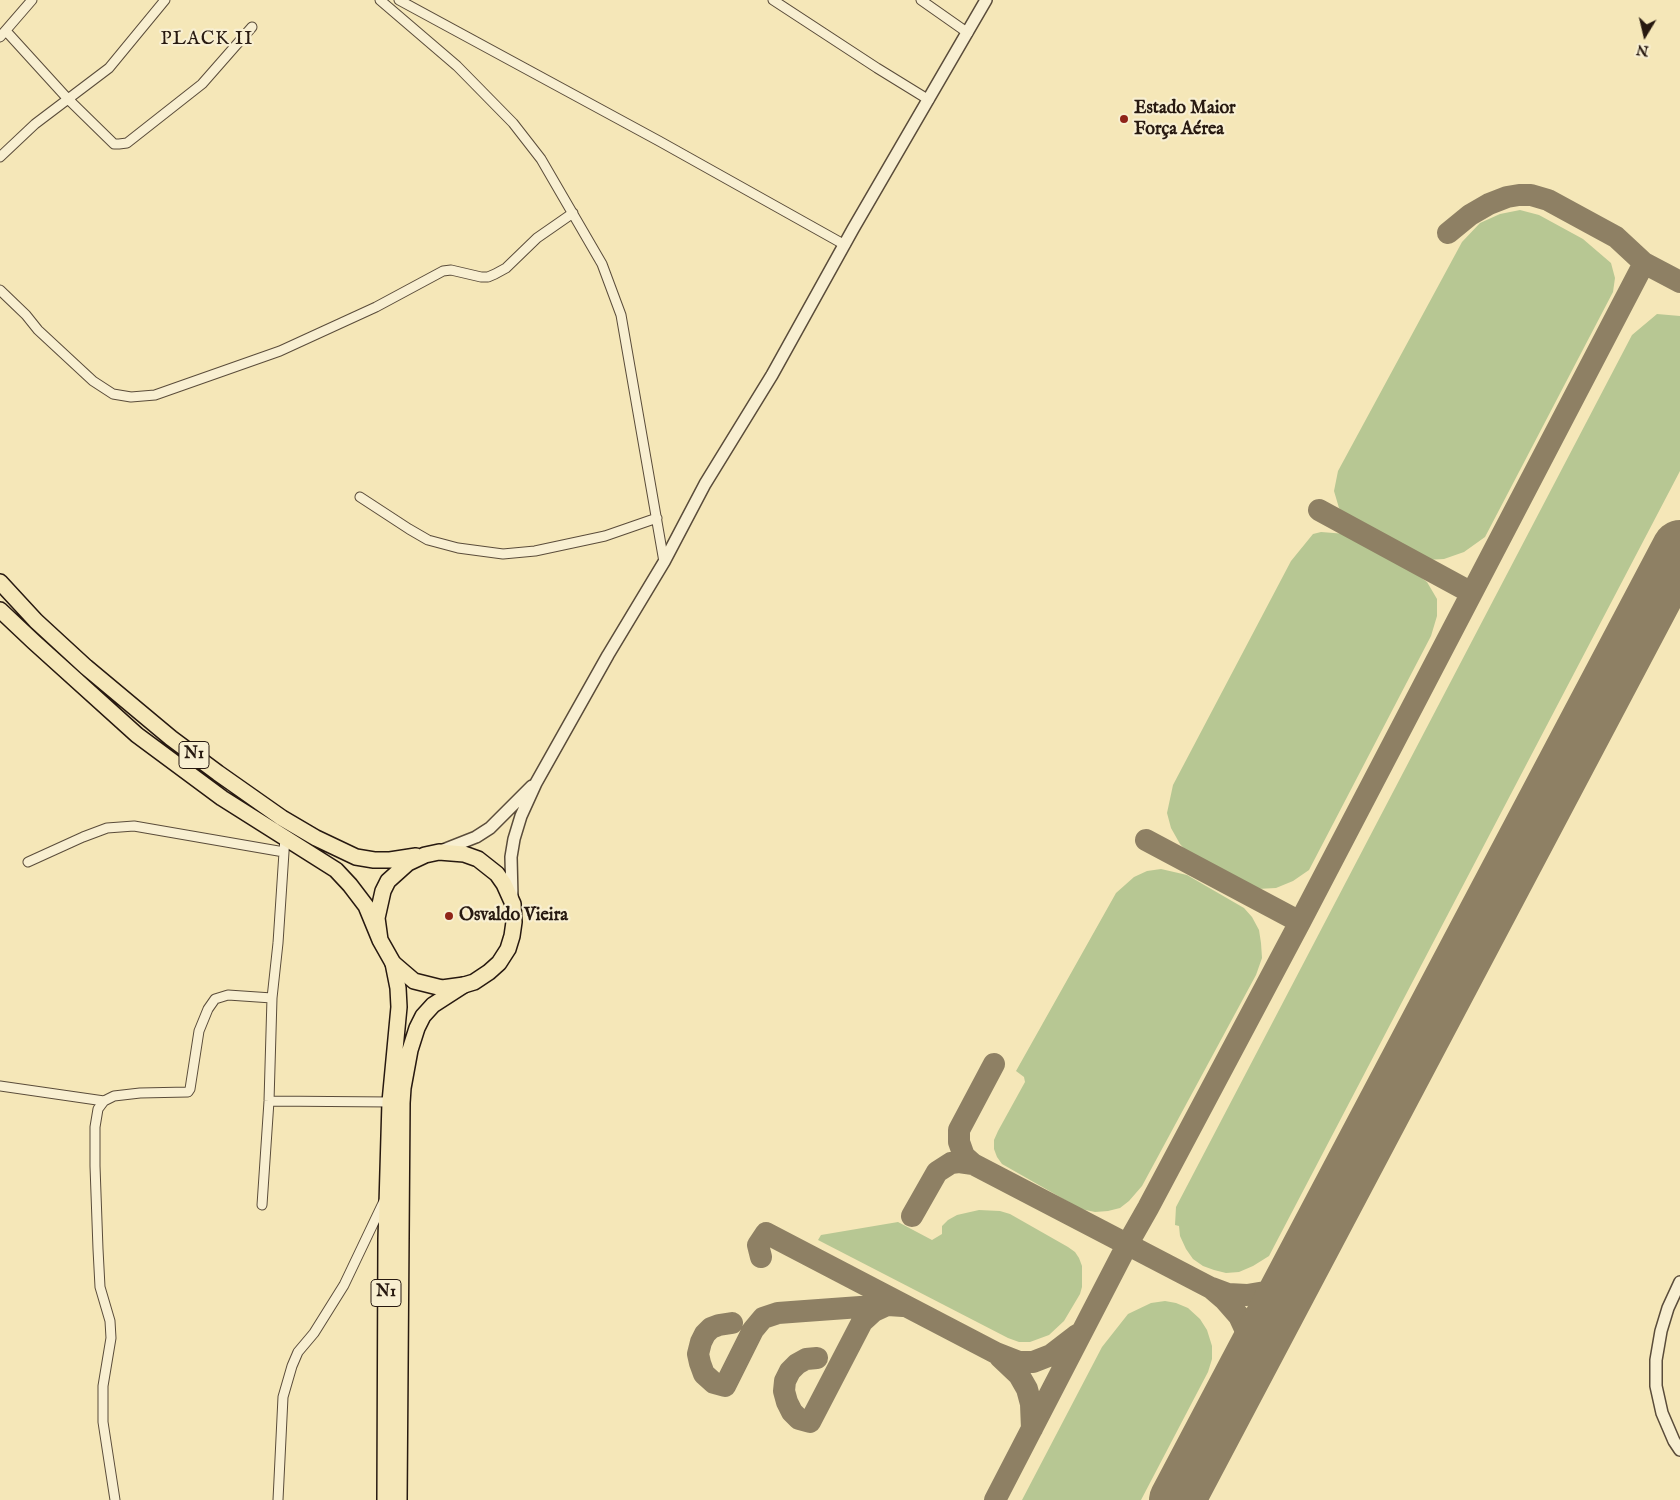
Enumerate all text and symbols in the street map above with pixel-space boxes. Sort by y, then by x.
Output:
north arrow [1620,10,1670,60]
district label: PLACK II [160,29,254,51]
text: N [1635,40,1650,60]
place label: Estado Maior Força Aérea [1134,98,1236,140]
marker: Estado Maior Força Aérea [1118,113,1130,125]
road number: N1 [179,742,209,768]
place label: Osvaldo Vieira [459,905,568,927]
marker: Osvaldo Vieira [443,910,455,922]
road number: N1 [371,1280,401,1306]

